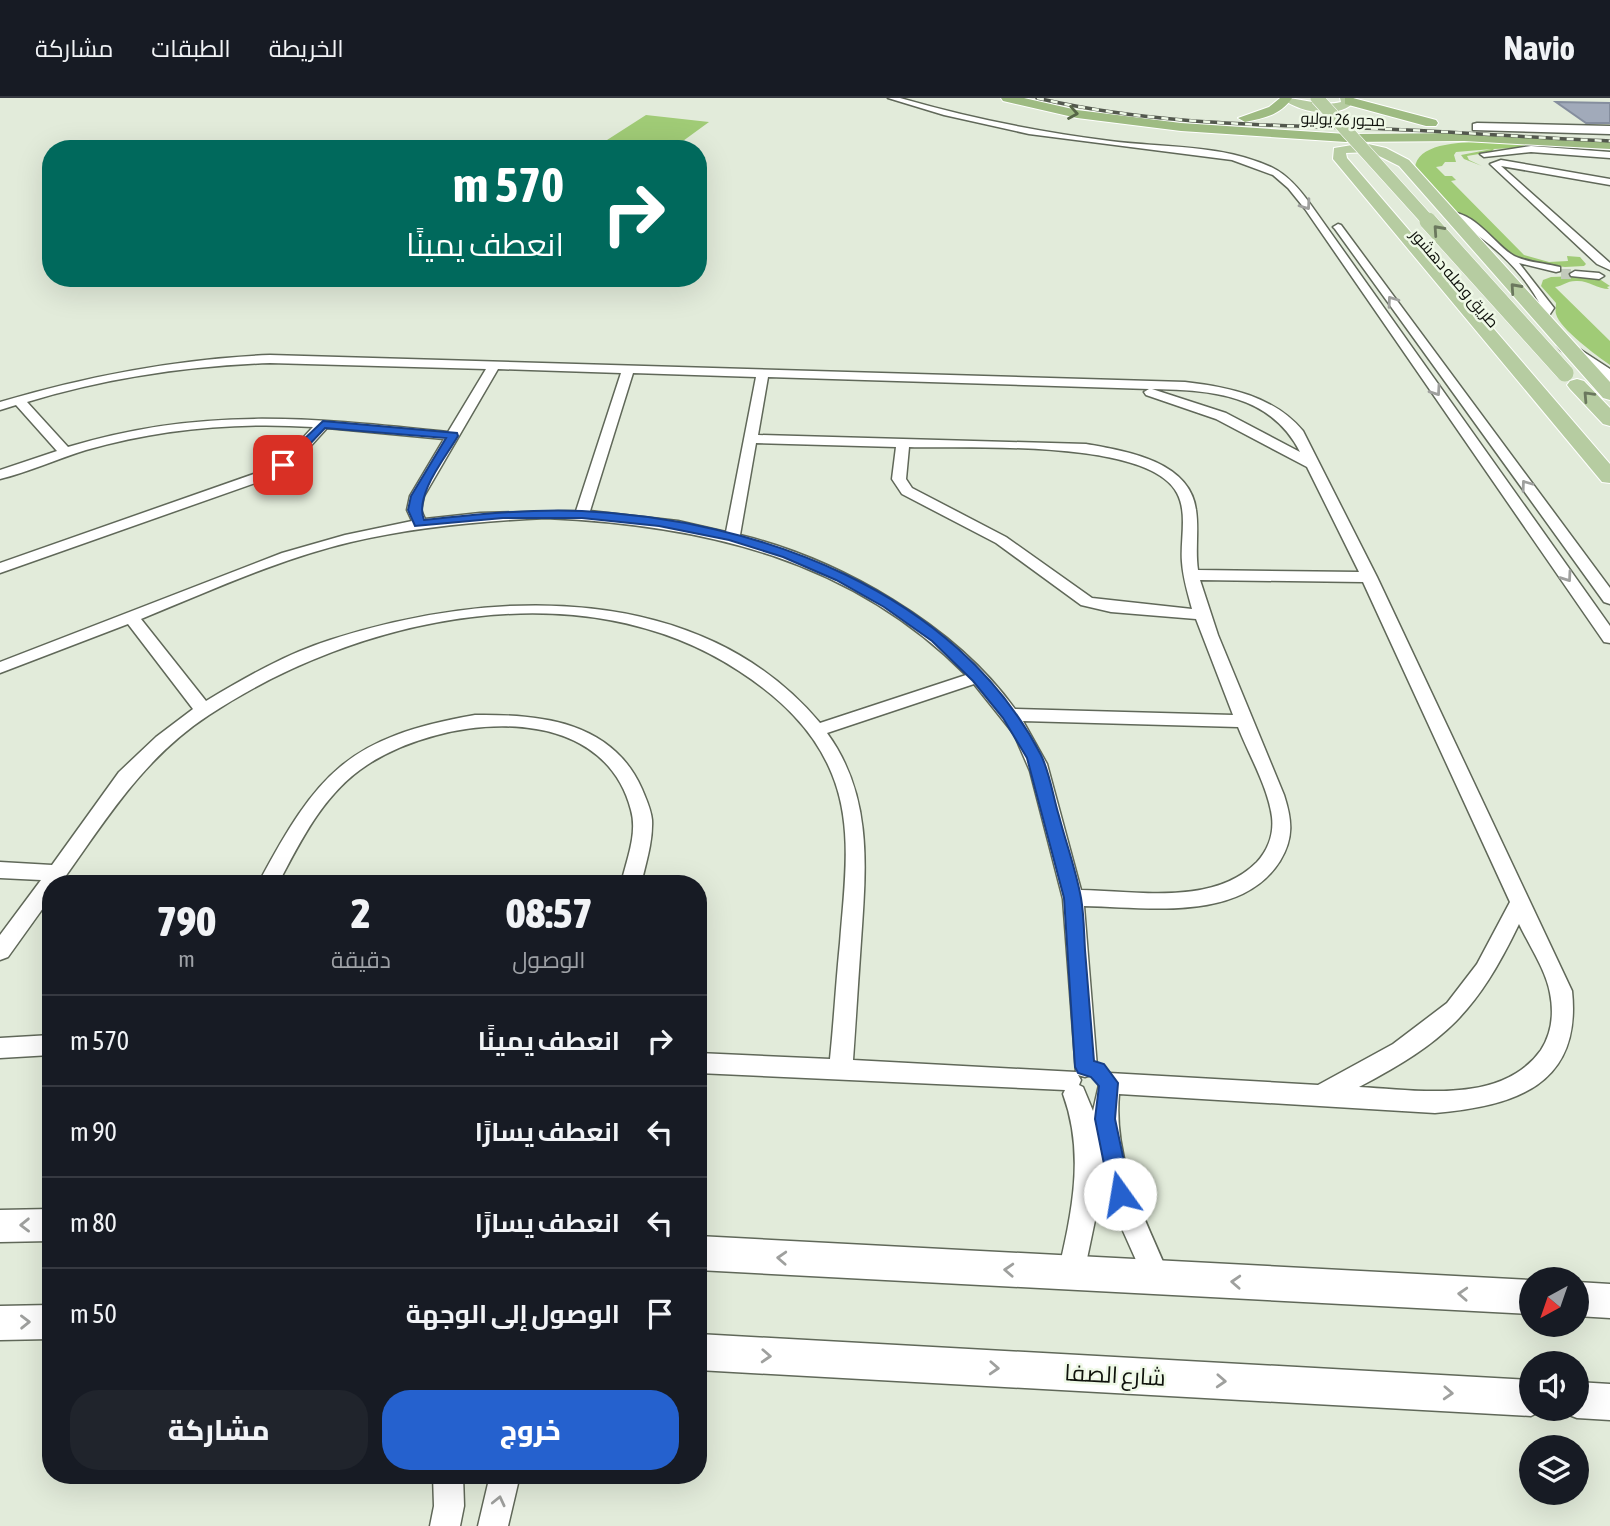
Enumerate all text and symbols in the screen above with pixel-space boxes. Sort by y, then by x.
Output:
text: Navio [1503,29,1575,67]
text: مشاركة [35,35,113,62]
text: الطبقات [151,35,231,62]
text: الخريطة [269,35,344,62]
one-way arrow [1067,105,1079,120]
street label: محور 26 يوليو [1300,109,1386,130]
text: 570 m [453,156,564,212]
icon: right [588,168,679,259]
one-way arrow [1298,197,1310,209]
street label: طريق وصله دهشور [1405,224,1503,332]
one-way arrow [1434,225,1446,238]
text: انعطف يمينًا [406,226,564,263]
one-way arrow [1511,283,1524,296]
one-way arrow [1388,296,1400,309]
one-way arrow [1428,383,1440,396]
one-way arrow [1583,391,1596,404]
pin [253,435,313,495]
icon: arrive [264,446,302,484]
one-way arrow [1522,480,1535,492]
one-way arrow [1559,569,1571,582]
text: 2 [351,889,371,937]
text: 08:57 [506,889,592,937]
text: 790 [157,897,216,945]
text: m [178,946,195,972]
text: دقيقة [331,947,391,973]
text: الوصول [512,947,586,973]
icon: right [641,1022,679,1060]
text: 570 m [70,1026,129,1056]
text: انعطف يمينًا [478,1026,620,1056]
icon: left [641,1113,679,1151]
text: 90 m [70,1117,117,1147]
text: انعطف يسارًا [475,1117,620,1147]
position arrow [1083,1157,1157,1231]
icon: left [641,1204,679,1242]
text: 80 m [70,1208,117,1238]
text: انعطف يسارًا [475,1208,620,1238]
one-way arrow [20,1218,31,1233]
one-way arrow [776,1250,787,1265]
one-way arrow [1003,1262,1014,1277]
north arrow [1519,1267,1589,1337]
map controls [1519,1267,1589,1505]
one-way arrow [1230,1275,1241,1290]
one-way arrow [1457,1286,1468,1301]
icon: arrive [641,1295,679,1333]
text: 50 m [70,1299,117,1329]
text: الوصول إلى الوجهة [406,1299,620,1329]
one-way arrow [21,1314,31,1330]
one-way arrow [761,1348,772,1363]
button: sound [1519,1351,1589,1421]
street label: شارع الصفا [1064,1359,1166,1394]
one-way arrow [988,1361,999,1376]
one-way arrow [1215,1373,1226,1388]
one-way arrow [1443,1385,1454,1400]
button: مشاركة [70,1390,368,1470]
button: خروج [382,1390,679,1470]
button: layers [1519,1435,1589,1505]
one-way arrow [491,1495,505,1507]

